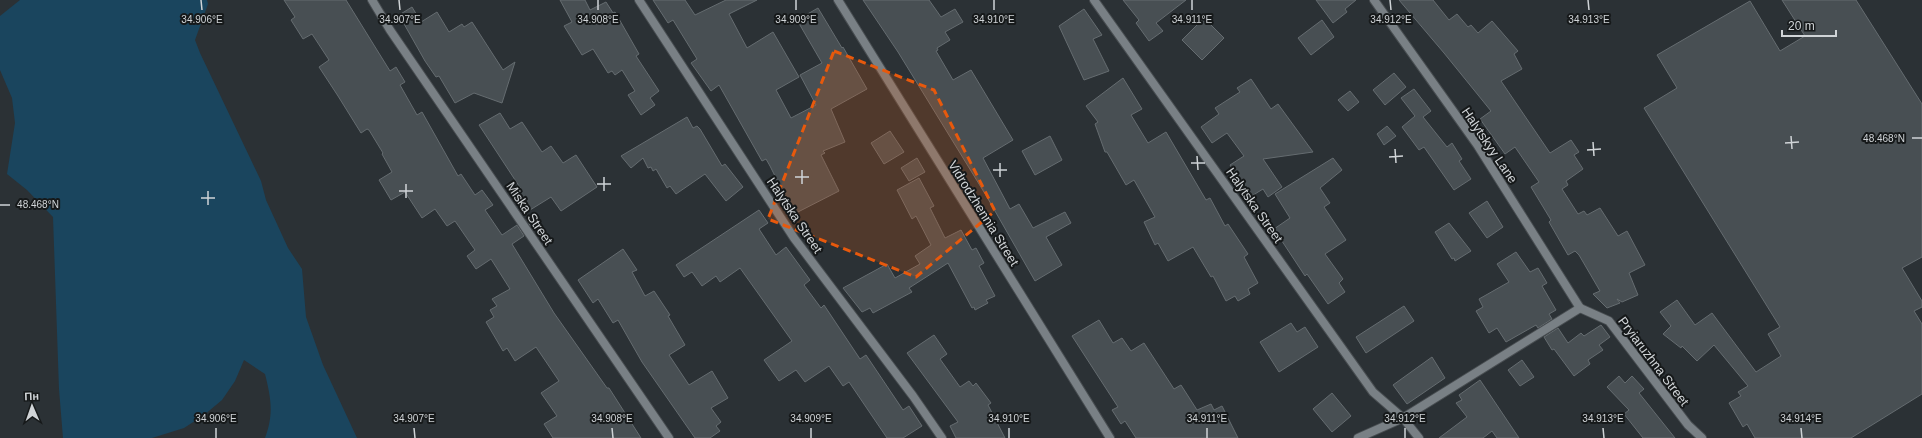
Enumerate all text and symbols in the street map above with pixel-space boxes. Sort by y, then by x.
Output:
scale bar [1782,12,1836,38]
text: 34.906°E [181,14,223,25]
text: 34.907°E [379,14,421,25]
text: 34.908°E [577,14,619,25]
text: 34.909°E [775,14,817,25]
text: 34.910°E [973,14,1015,25]
text: 34.911°E [1172,14,1213,25]
text: 34.912°E [1370,14,1412,25]
text: 34.913°E [1568,14,1610,25]
text: 20 m [1788,19,1815,33]
street label: Halytskyy Lane [1459,105,1520,186]
text: 48.468°N [1863,133,1905,144]
street label: Vidrodzhennia Street [945,158,1022,269]
street label: Halytska Street [1223,165,1286,246]
street label: Halytska Street [764,175,826,256]
street label: Miska Street [503,179,556,248]
text: 48.468°N [17,199,59,210]
street label: Pryiaruzhna Street [1615,314,1692,409]
north arrow [12,386,52,426]
text: Пн [24,390,39,402]
text: 34.906°E [195,413,237,424]
text: 34.907°E [393,413,435,424]
text: 34.908°E [591,413,633,424]
text: 34.909°E [790,413,832,424]
text: 34.910°E [988,413,1030,424]
text: 34.911°E [1187,413,1228,424]
text: 34.912°E [1384,413,1426,424]
text: 34.913°E [1582,413,1624,424]
text: 34.914°E [1780,413,1822,424]

